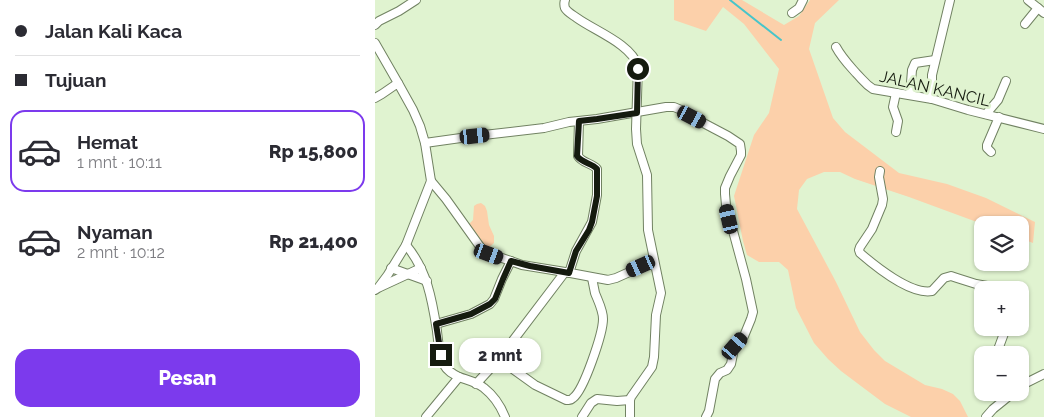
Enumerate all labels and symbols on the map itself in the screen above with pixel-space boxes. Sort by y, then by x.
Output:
route start [627,58,649,80]
street label: JALAN KANCIL [878,67,993,111]
car [675,103,708,131]
car [459,127,490,145]
car [718,203,739,235]
car [472,242,505,266]
car [624,253,657,279]
car [719,330,750,362]
callout: 2 mnt [459,338,541,372]
route end [430,344,452,366]

